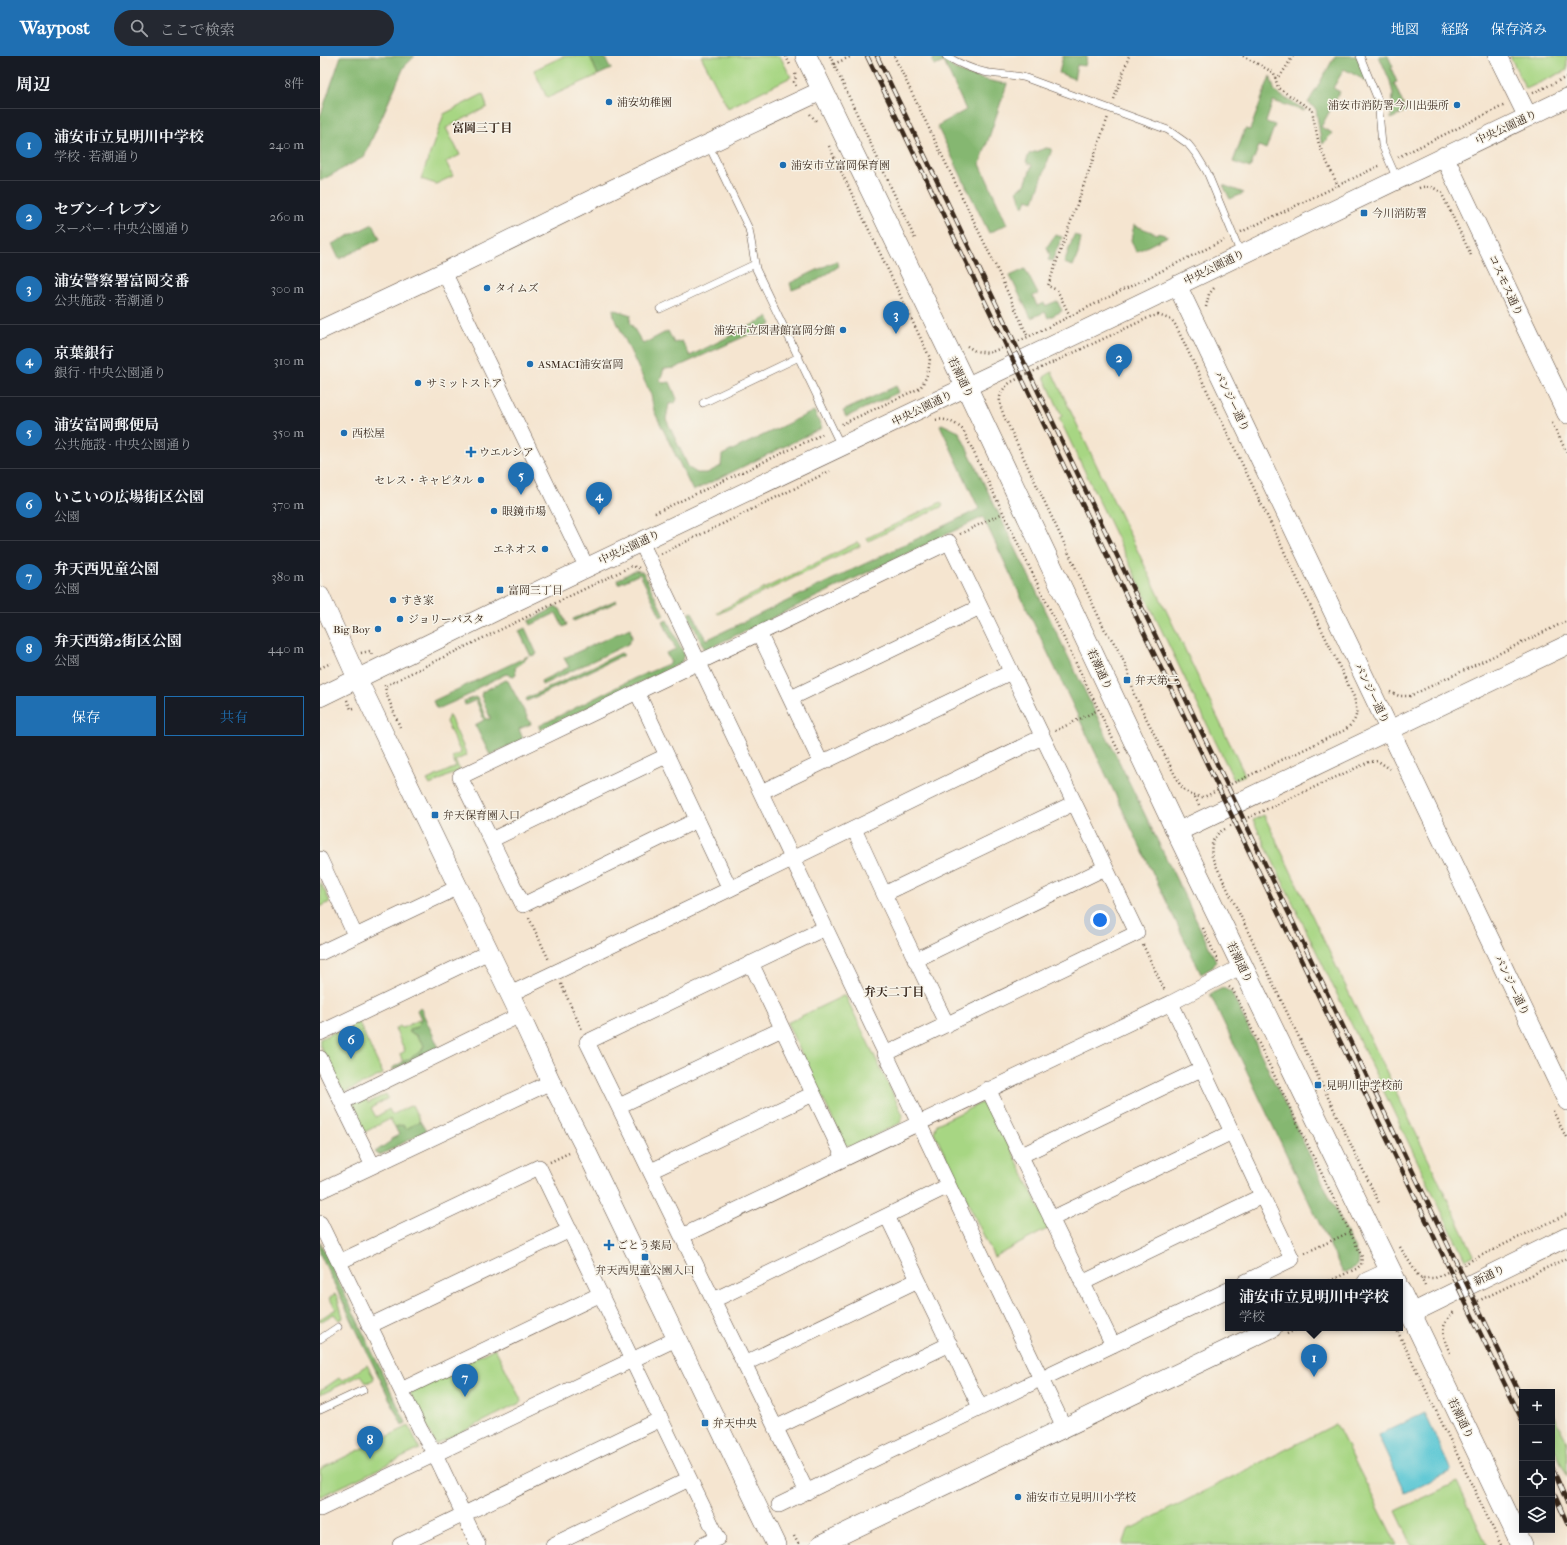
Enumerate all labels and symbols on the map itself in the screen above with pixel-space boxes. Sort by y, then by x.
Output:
place label: 浦安幼稚園 [617,96,672,109]
marker: 浦安幼稚園 [604,97,614,107]
place label: 浦安市消防署今川出張所 [1328,99,1449,112]
marker: 浦安市消防署今川出張所 [1452,100,1462,110]
street label: 中央公園通り [1474,108,1539,147]
district label: 富岡三丁目 [452,121,512,135]
place label: 浦安市立富岡保育園 [791,159,890,172]
marker: 浦安市立富岡保育園 [778,160,788,170]
place label: 今川消防署 [1372,207,1427,220]
marker: 今川消防署 [1359,208,1369,218]
street label: 中央公園通り [1182,247,1247,288]
street label: コスモス通り [1486,253,1525,318]
place label: タイムズ [495,282,539,295]
marker: タイムズ [482,283,492,293]
pin: 3 [883,301,909,334]
place label: 浦安市立図書館富岡分館 [714,324,835,337]
marker: 浦安市立図書館富岡分館 [838,325,848,335]
pin: 2 [1106,344,1132,377]
street label: 若潮通り [945,355,976,400]
place label: ASMACI浦安富岡 [537,358,623,371]
marker: ASMACI浦安富岡 [525,359,535,369]
street label: パンジー通り [1211,369,1252,434]
place label: サミットストア [426,377,502,390]
marker: サミットストア [413,378,423,388]
street label: 中央公園通り [890,388,955,429]
place label: 西松屋 [352,427,385,440]
marker: 西松屋 [339,428,349,438]
place label: ウエルシア [479,446,534,459]
marker: ウエルシア [466,447,476,457]
pin: 5 [508,462,534,495]
place label: セレス・キャピタル [374,474,473,487]
marker: セレス・キャピタル [476,475,486,485]
pin: 4 [586,482,612,515]
place label: 眼鏡市場 [502,505,546,518]
marker: 眼鏡市場 [489,506,499,516]
street label: 中央公園通り [597,528,662,567]
place label: エネオス [493,543,537,556]
marker: エネオス [540,544,550,554]
place label: 富岡三丁目 [508,584,563,597]
marker: 富岡三丁目 [495,585,505,595]
place label: すき家 [401,594,434,607]
marker: すき家 [388,595,398,605]
place label: ジョリーパスタ [408,613,484,626]
marker: ジョリーパスタ [395,614,405,624]
place label: Big Boy [333,623,371,636]
marker: Big Boy [373,624,383,634]
street label: 若潮通り [1084,647,1115,692]
street label: パンジー通り [1351,661,1392,726]
place label: 弁天第二 [1135,674,1179,687]
marker: 弁天第二 [1122,675,1132,685]
place label: 弁天保育園入口 [443,809,520,822]
marker: 弁天保育園入口 [430,810,440,820]
your location [1090,910,1110,930]
street label: 若潮通り [1224,940,1255,985]
street label: パンジー通り [1491,953,1532,1018]
district label: 弁天二丁目 [864,985,924,999]
pin: 6 [338,1026,364,1059]
place label: 見明川中学校前 [1326,1079,1403,1092]
marker: 見明川中学校前 [1313,1080,1323,1090]
place label: ごとう薬局 [617,1239,672,1252]
marker: ごとう薬局 [604,1240,614,1250]
marker: 弁天西児童公園入口 [640,1252,650,1262]
street label: 新通り [1472,1262,1507,1289]
place label: 弁天西児童公園入口 [596,1264,695,1277]
pin: 1 [1301,1344,1327,1377]
pin: 7 [452,1364,478,1397]
street label: 若潮通り [1445,1396,1476,1441]
place label: 弁天中央 [713,1417,757,1430]
marker: 弁天中央 [700,1418,710,1428]
pin: 8 [357,1426,383,1459]
place label: 浦安市立見明川小学校 [1026,1491,1136,1504]
marker: 浦安市立見明川小学校 [1013,1492,1023,1502]

